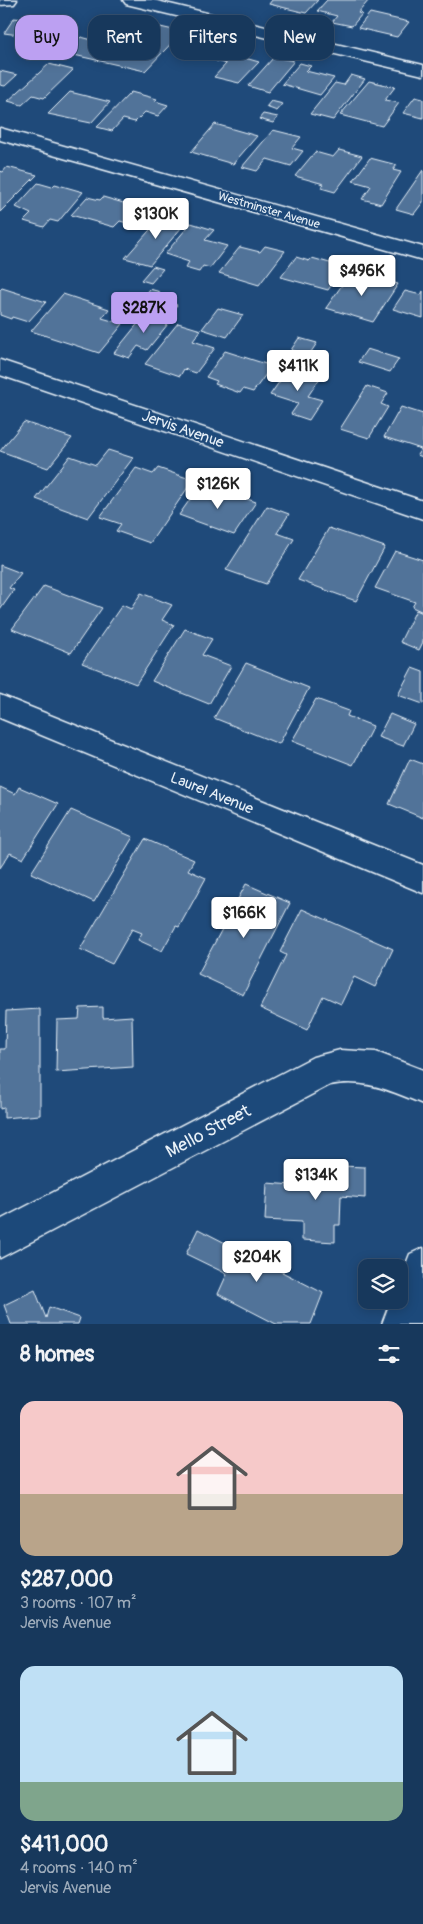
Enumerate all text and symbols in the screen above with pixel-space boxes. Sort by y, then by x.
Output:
chip: Buy [15,15,78,60]
chip: Rent [88,15,160,60]
chip: Filters [170,15,255,60]
chip: New [265,15,334,60]
street label: Westminster Avenue [216,189,322,232]
pin: $130K [121,198,191,240]
text: $130K [134,204,178,224]
pin: $496K [327,254,397,297]
text: $496K [339,261,385,281]
pin: $287K [109,292,179,334]
text: $287K [122,298,166,318]
pin: $411K [263,350,333,392]
text: $411K [278,356,318,376]
street label: Jervis Avenue [139,407,227,453]
pin: $126K [183,468,253,510]
text: $126K [197,474,239,494]
street label: Laurel Avenue [167,768,257,819]
pin: $166K [209,896,279,939]
text: $166K [222,903,266,923]
street label: Mello Street [162,1099,255,1163]
pin: $134K [281,1158,351,1201]
text: $134K [295,1165,337,1185]
pin: $204K [222,1240,292,1283]
text: $204K [233,1247,281,1267]
map controls [358,1259,408,1309]
button: layers [358,1259,408,1309]
icon: filters [375,1340,403,1368]
text: 8 homes [20,1341,94,1368]
icon: home [167,1433,257,1523]
text: $287,000 [20,1566,113,1593]
text: 3 rooms · 107 m² [20,1593,137,1613]
text: Jervis Avenue [20,1613,111,1633]
icon: home [167,1698,257,1788]
text: $411,000 [20,1831,108,1858]
text: 4 rooms · 140 m² [20,1858,138,1878]
text: Jervis Avenue [20,1878,111,1898]

